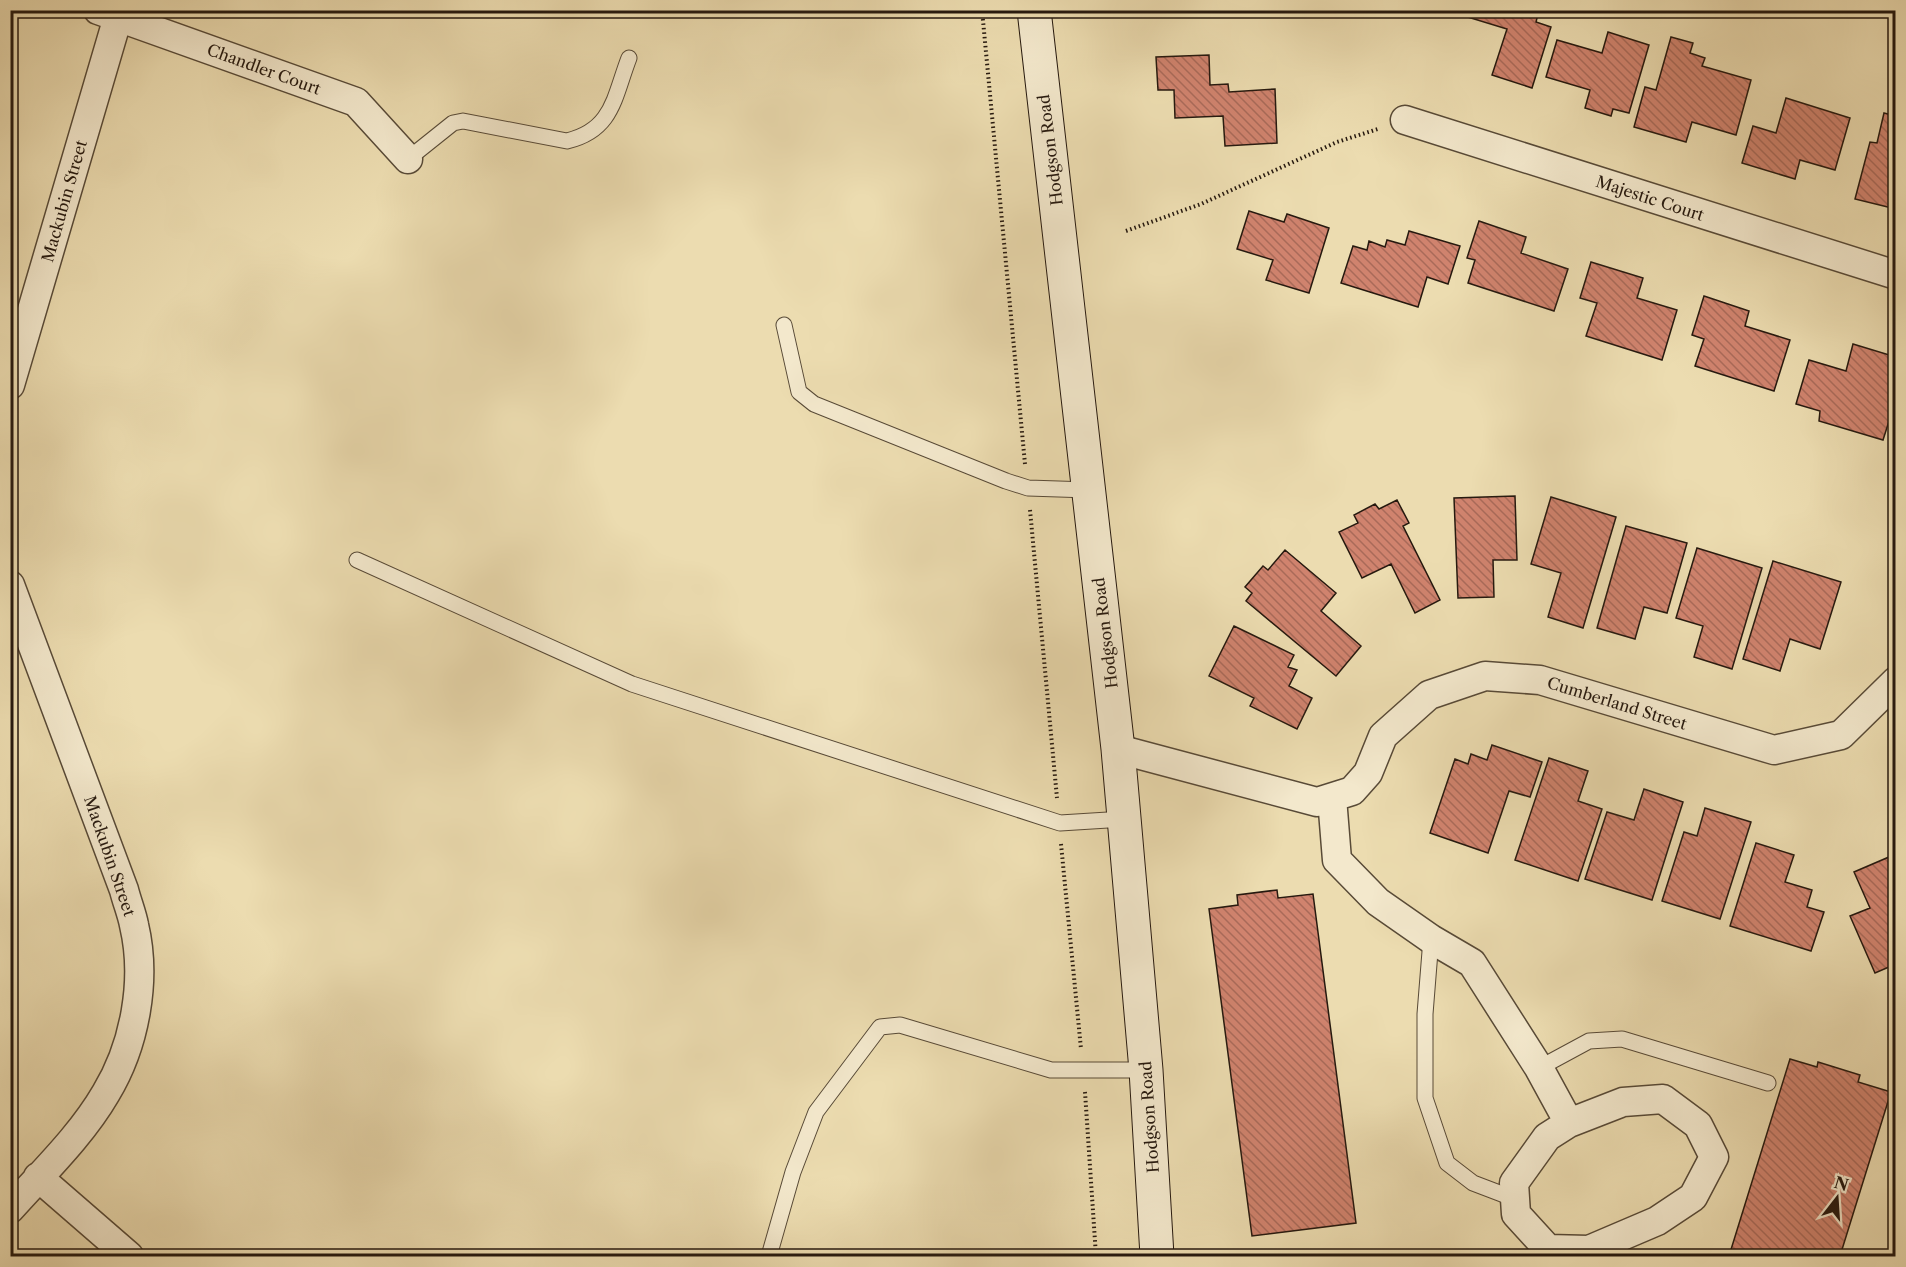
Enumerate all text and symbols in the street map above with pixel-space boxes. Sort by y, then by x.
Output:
street label: Chandler Court [205,39,324,99]
street label: Hodgson Road [1033,93,1067,207]
street label: Mackubin Street [37,137,91,264]
street label: Majestic Court [1593,171,1707,225]
street label: Hodgson Road [1088,576,1122,690]
street label: Cumberland Street [1545,672,1690,734]
street label: Mackubin Street [80,793,140,919]
street label: Hodgson Road [1135,1060,1163,1174]
north arrow [1807,1168,1867,1228]
text: N [1832,1172,1851,1195]

